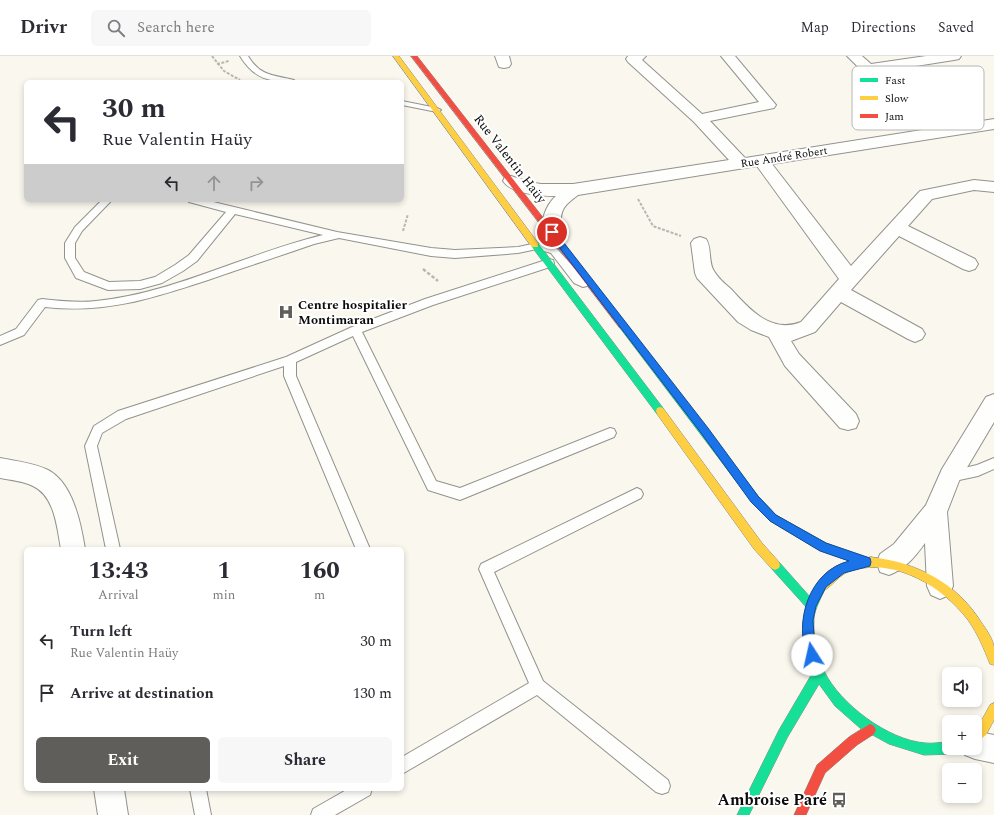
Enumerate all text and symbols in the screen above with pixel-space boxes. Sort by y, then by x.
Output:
search box [91,10,371,46]
text: Drivr [20,13,67,42]
text: Search here [137,16,215,39]
icon: search [105,17,127,39]
text: Map [801,17,829,38]
text: Directions [851,17,916,38]
text: Saved [938,17,974,38]
legend [852,66,984,130]
text: Fast [885,72,906,89]
text: 30 m [102,87,166,130]
text: Slow [885,90,909,107]
icon: left [36,96,88,148]
text: Jam [885,108,904,125]
street label: Rue Valentin Haüy [469,110,552,208]
text: Rue Valentin Haüy [102,126,252,153]
street label: Rue André Robert [739,142,829,172]
icon: left [161,172,183,194]
icon: ahead [203,172,225,194]
icon: right [245,172,267,194]
pin [535,215,569,249]
icon: arrive [541,221,563,243]
place label: Centre hospitalier Montimaran [298,295,408,330]
hospital icon: Centre hospitalier Montimaran [277,303,295,321]
text: 13:43 [88,553,148,589]
text: 1 [217,553,231,589]
text: 160 [299,553,340,589]
text: Arrival [98,585,139,605]
text: min [213,585,235,605]
text: m [314,585,325,605]
text: Turn left [70,620,132,643]
icon: left [36,630,58,652]
text: 30 m [360,630,392,653]
position arrow [791,634,833,676]
text: Rue Valentin Haüy [70,643,178,663]
map controls [942,667,982,803]
button: sound [942,667,982,707]
icon: arrive [36,682,58,704]
text: Arrive at destination [70,682,214,705]
text: 130 m [353,682,392,705]
button: + [942,715,982,755]
button: Exit [36,737,210,783]
button: Share [218,737,392,783]
button: − [942,763,982,803]
place label: Ambroise Paré [718,788,827,812]
bus stop icon: Ambroise Paré [830,791,848,809]

